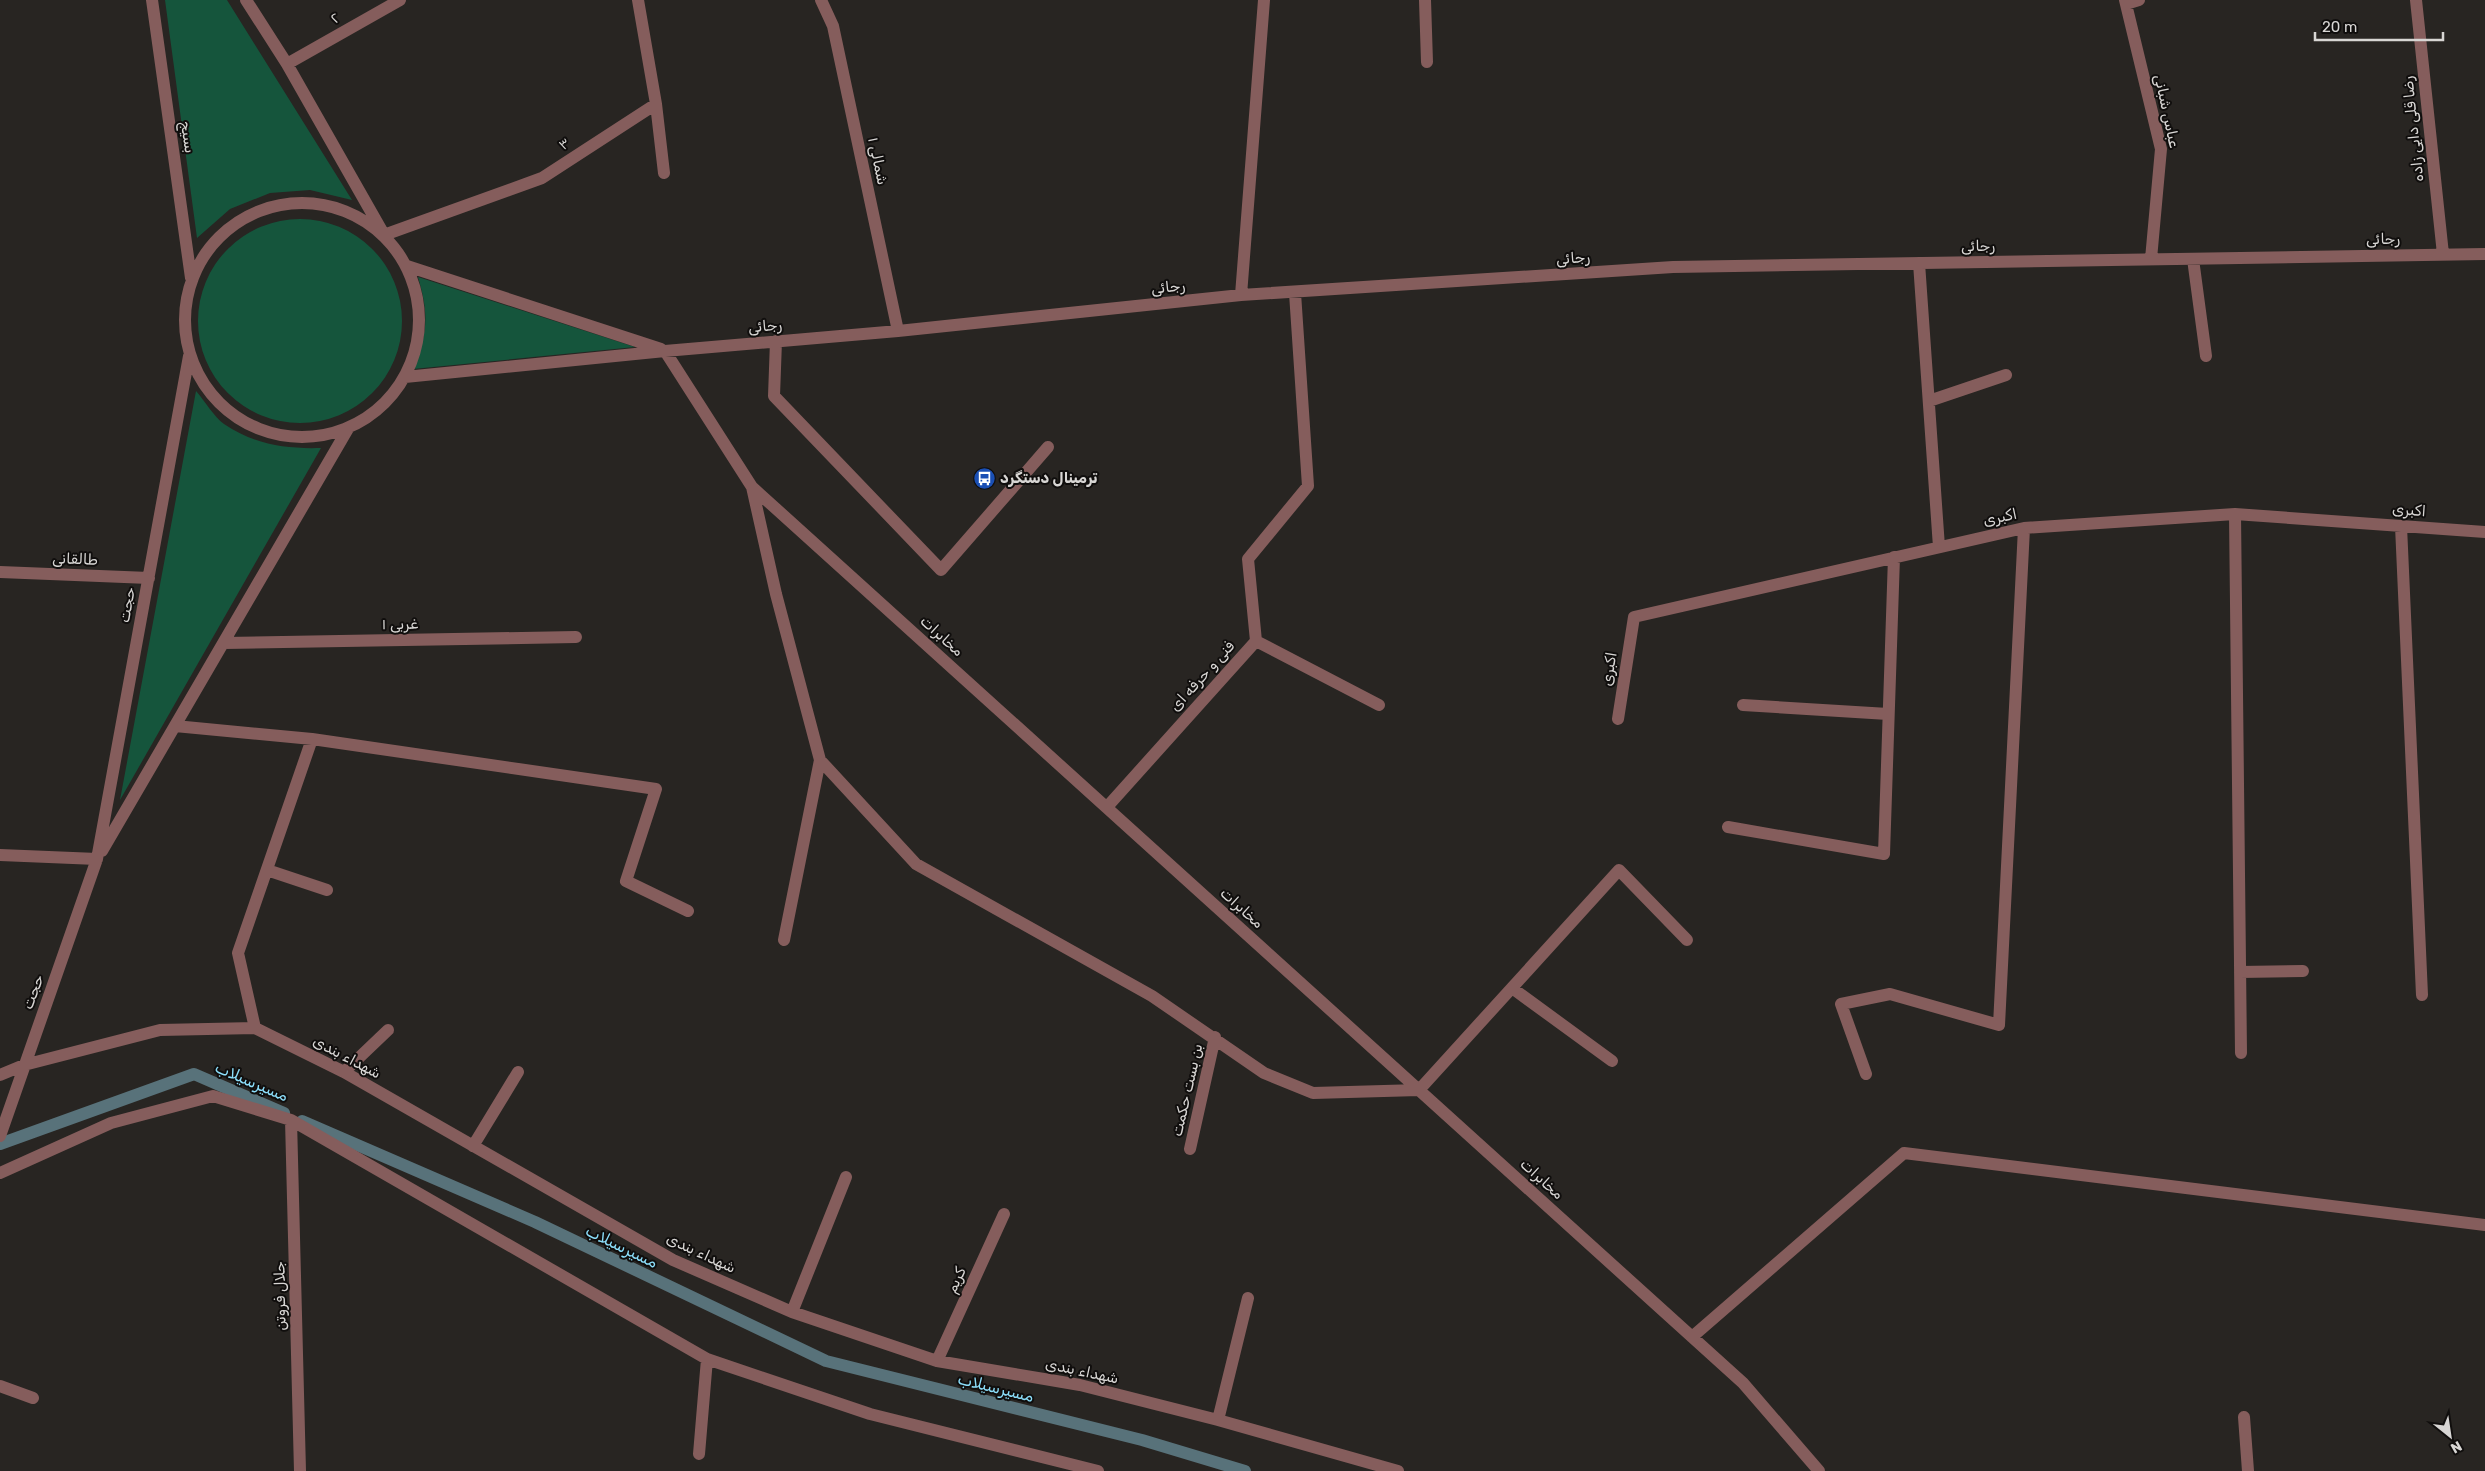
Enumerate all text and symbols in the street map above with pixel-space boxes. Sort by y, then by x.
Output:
street label: ۲ [327,8,343,28]
scale bar [2315,10,2442,42]
text: 20 m [2322,18,2357,36]
street label: عباس شبانی [2150,72,2184,150]
street label: رضا قلی دایی زاده [2398,75,2428,183]
street label: بسیج [175,120,199,155]
street label: ۳ [555,134,573,154]
street label: ۱ شمالی [864,135,892,187]
street label: رجائی [2366,230,2400,248]
street label: رجائی [1961,237,1995,255]
street label: رجائی [1555,248,1591,268]
street label: رجائی [1150,276,1186,298]
street label: رجائی [747,316,783,336]
bus stop icon: ترمینال دستگرد [972,466,996,490]
place label: ترمینال دستگرد [1000,469,1098,487]
street label: اکبری [2391,500,2427,520]
street label: اکبری [1981,505,2019,529]
street label: طالقانی [52,549,98,569]
street label: حجت [115,586,139,624]
street label: مخابرات [917,612,967,660]
street label: ۱ غربی [382,615,418,633]
street label: فنی و حرفه ای [1166,637,1239,715]
street label: اکبری [1597,651,1621,687]
street label: مخابرات [1217,884,1267,932]
street label: حجت [18,972,48,1012]
street label: شهداء بندی [310,1032,384,1082]
street label: بن بست حکمت [1168,1042,1206,1138]
water label: مسیرسیلاب [212,1057,292,1106]
street label: مخابرات [1517,1155,1567,1203]
water label: مسیرسیلاب [582,1221,661,1273]
street label: شهداء بندی [663,1229,739,1277]
street label: جلال فروتن [270,1261,291,1331]
street label: کریم [942,1264,971,1296]
street label: شهداء بندی [1044,1354,1120,1388]
water label: مسیرسیلاب [956,1369,1036,1407]
north arrow [2425,1411,2475,1461]
text: N [2448,1437,2465,1457]

